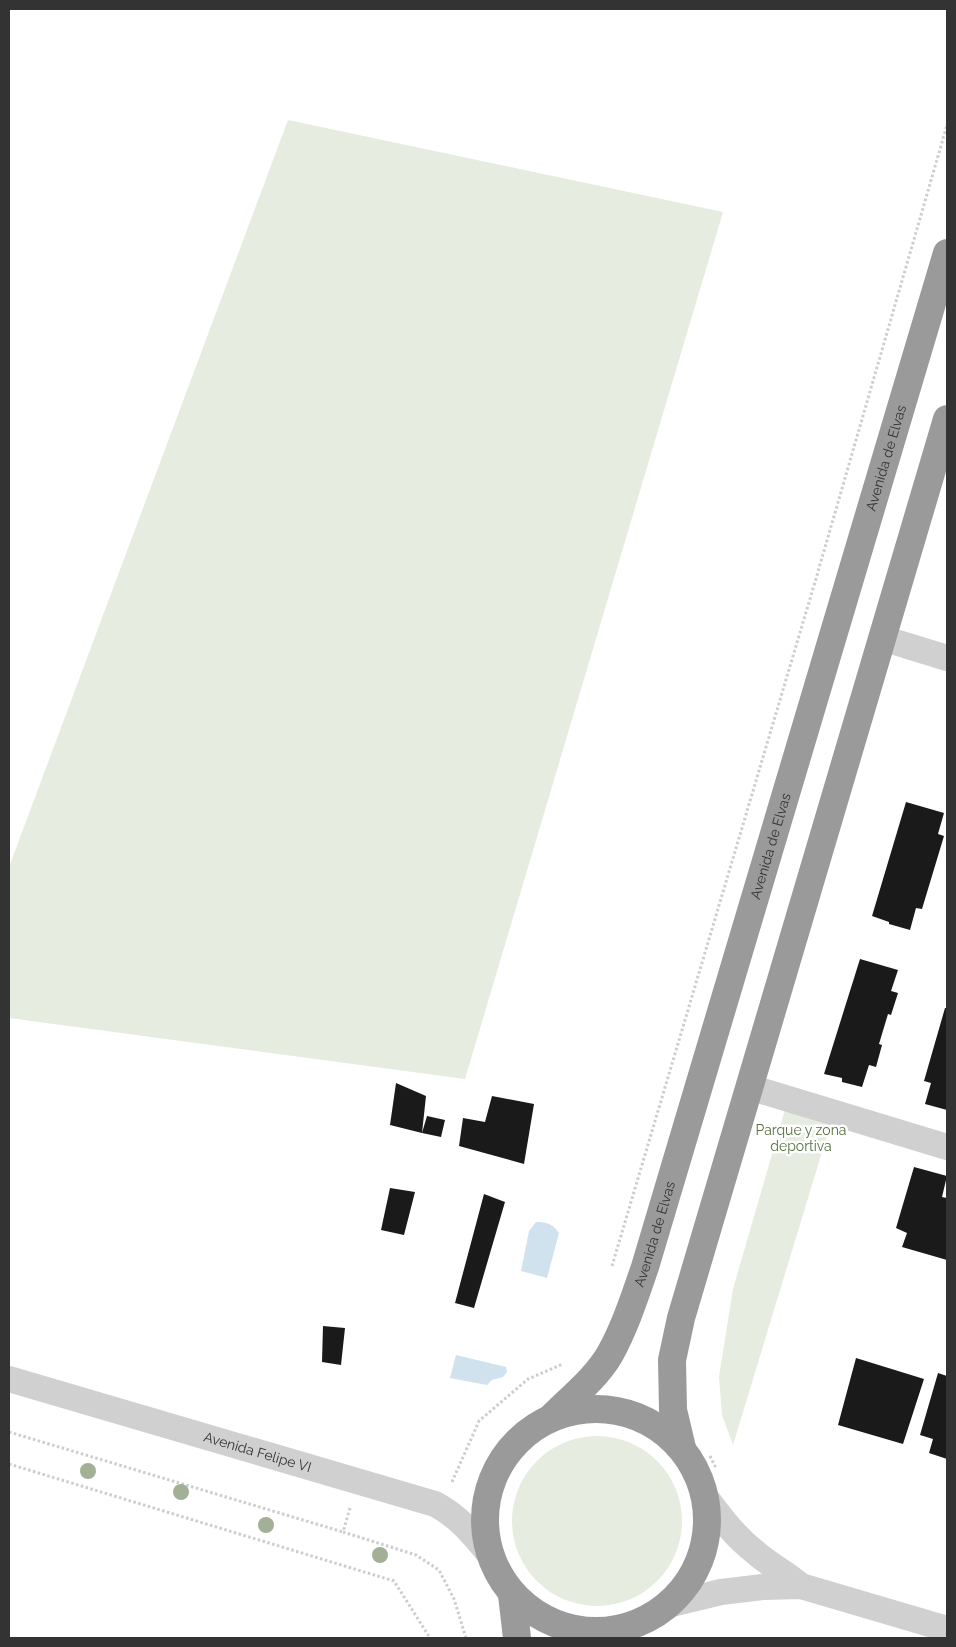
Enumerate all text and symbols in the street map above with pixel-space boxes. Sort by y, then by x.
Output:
street label: Avenida de Elvas [863,403,909,513]
street label: Avenida de Elvas [747,791,794,901]
park label: Parque y zona deportiva [756,1122,846,1154]
street label: Avenida de Elvas [631,1179,678,1289]
street label: Avenida Felipe VI [202,1429,313,1475]

